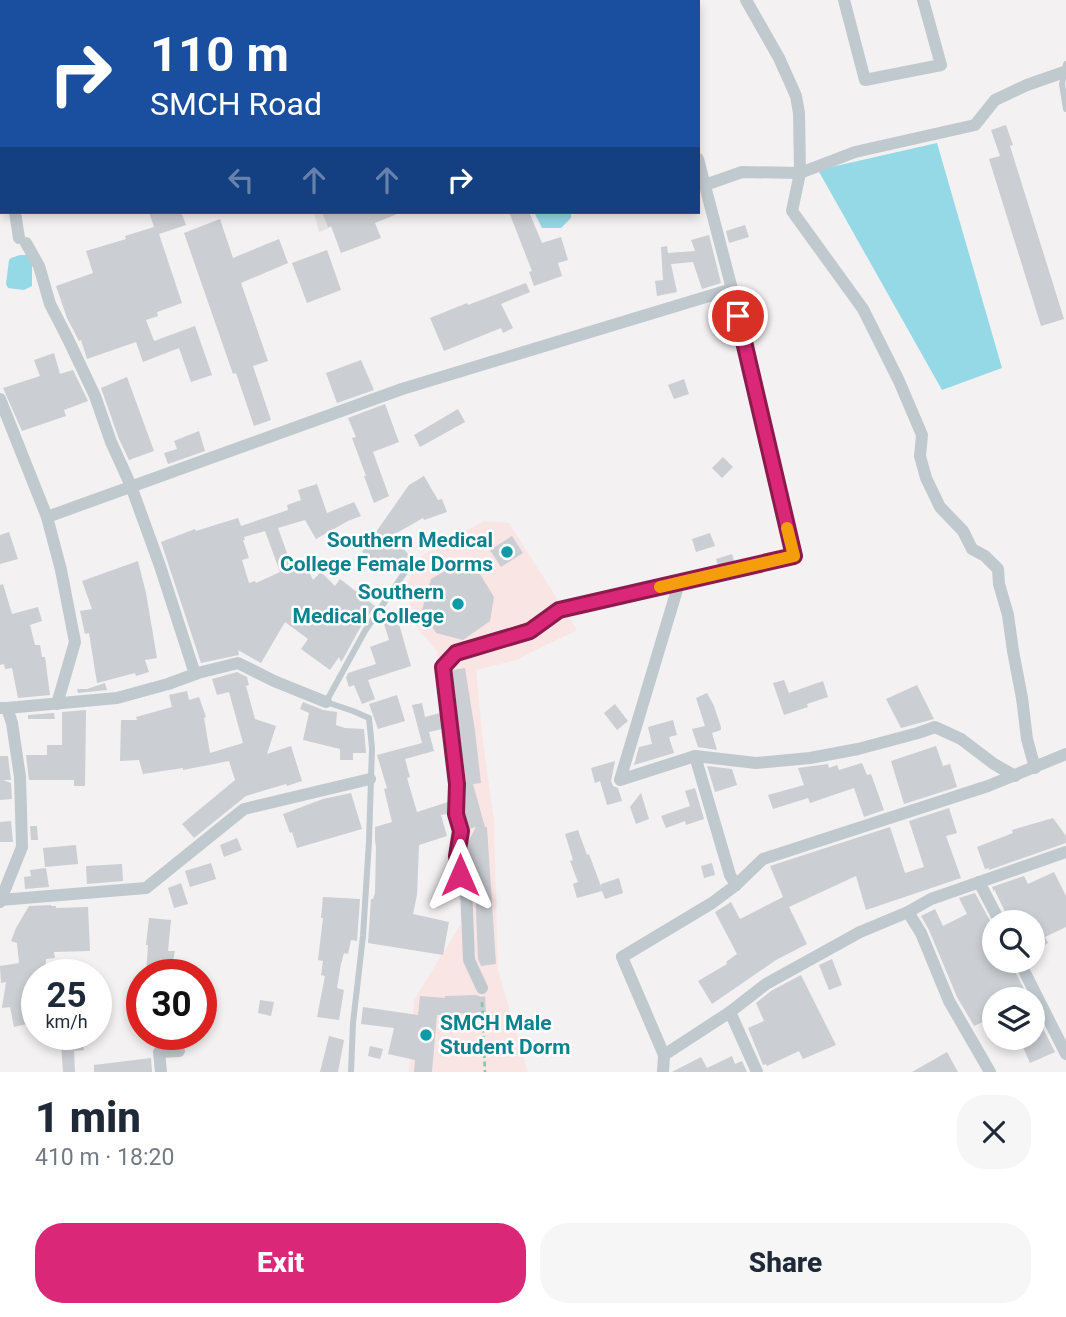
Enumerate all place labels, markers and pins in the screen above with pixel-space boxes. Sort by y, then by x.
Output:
pin [708,286,768,346]
place label: Southern Medical College Female Dorms [280,528,493,576]
marker: Southern Medical College Female Dorms [499,544,515,560]
place label: Southern Medical College [293,580,444,628]
marker: Southern Medical College [450,596,466,612]
place label: SMCH Male Student Dorm [440,1011,570,1059]
marker: SMCH Male Student Dorm [418,1027,434,1043]

